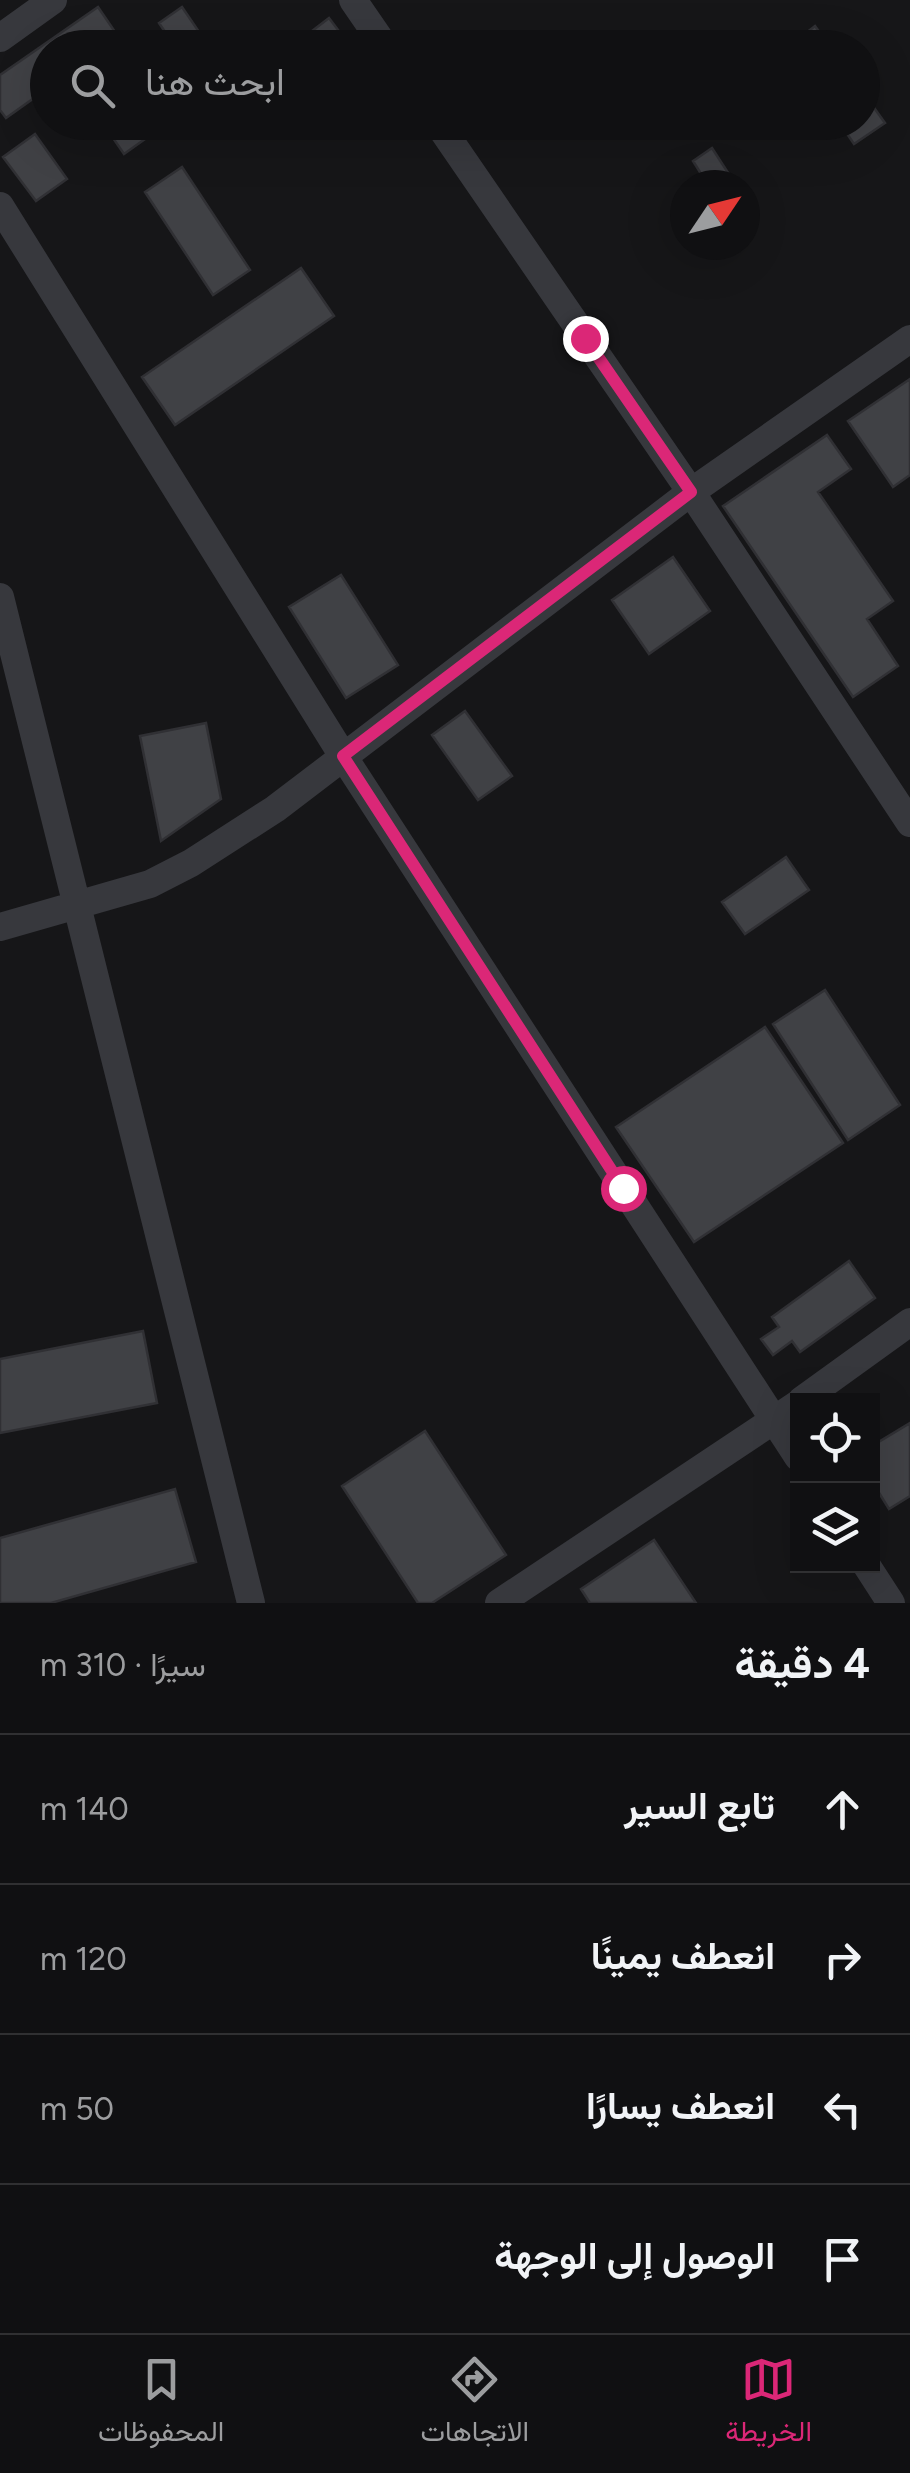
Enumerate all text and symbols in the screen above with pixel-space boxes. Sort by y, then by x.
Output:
search box [30,30,880,140]
icon: search [65,58,120,113]
text: ابحث هنا [145,59,285,105]
north arrow [670,170,760,260]
route end [563,316,609,362]
route start [601,1166,647,1212]
map controls [790,1393,880,1573]
button: locate [790,1393,880,1483]
button: layers [790,1483,880,1573]
text: 4 دقيقة [734,1638,870,1689]
text: سيرًا · 310 m [40,1646,206,1684]
icon: ahead [815,1782,870,1837]
text: تابع السير [624,1783,775,1829]
text: 140 m [40,1790,129,1828]
icon: right [815,1932,870,1987]
text: انعطف يمينًا [591,1933,775,1979]
text: 120 m [40,1940,127,1978]
icon: left [815,2082,870,2137]
text: انعطف يسارًا [586,2083,775,2129]
text: 50 m [40,2090,114,2128]
icon: arrive [815,2232,870,2287]
text: الوصول إلى الوجهة [494,2233,775,2279]
tab: المحفوظات [98,2352,224,2456]
tab: الاتجاهات [420,2352,529,2456]
tab: الخريطة [725,2352,812,2456]

